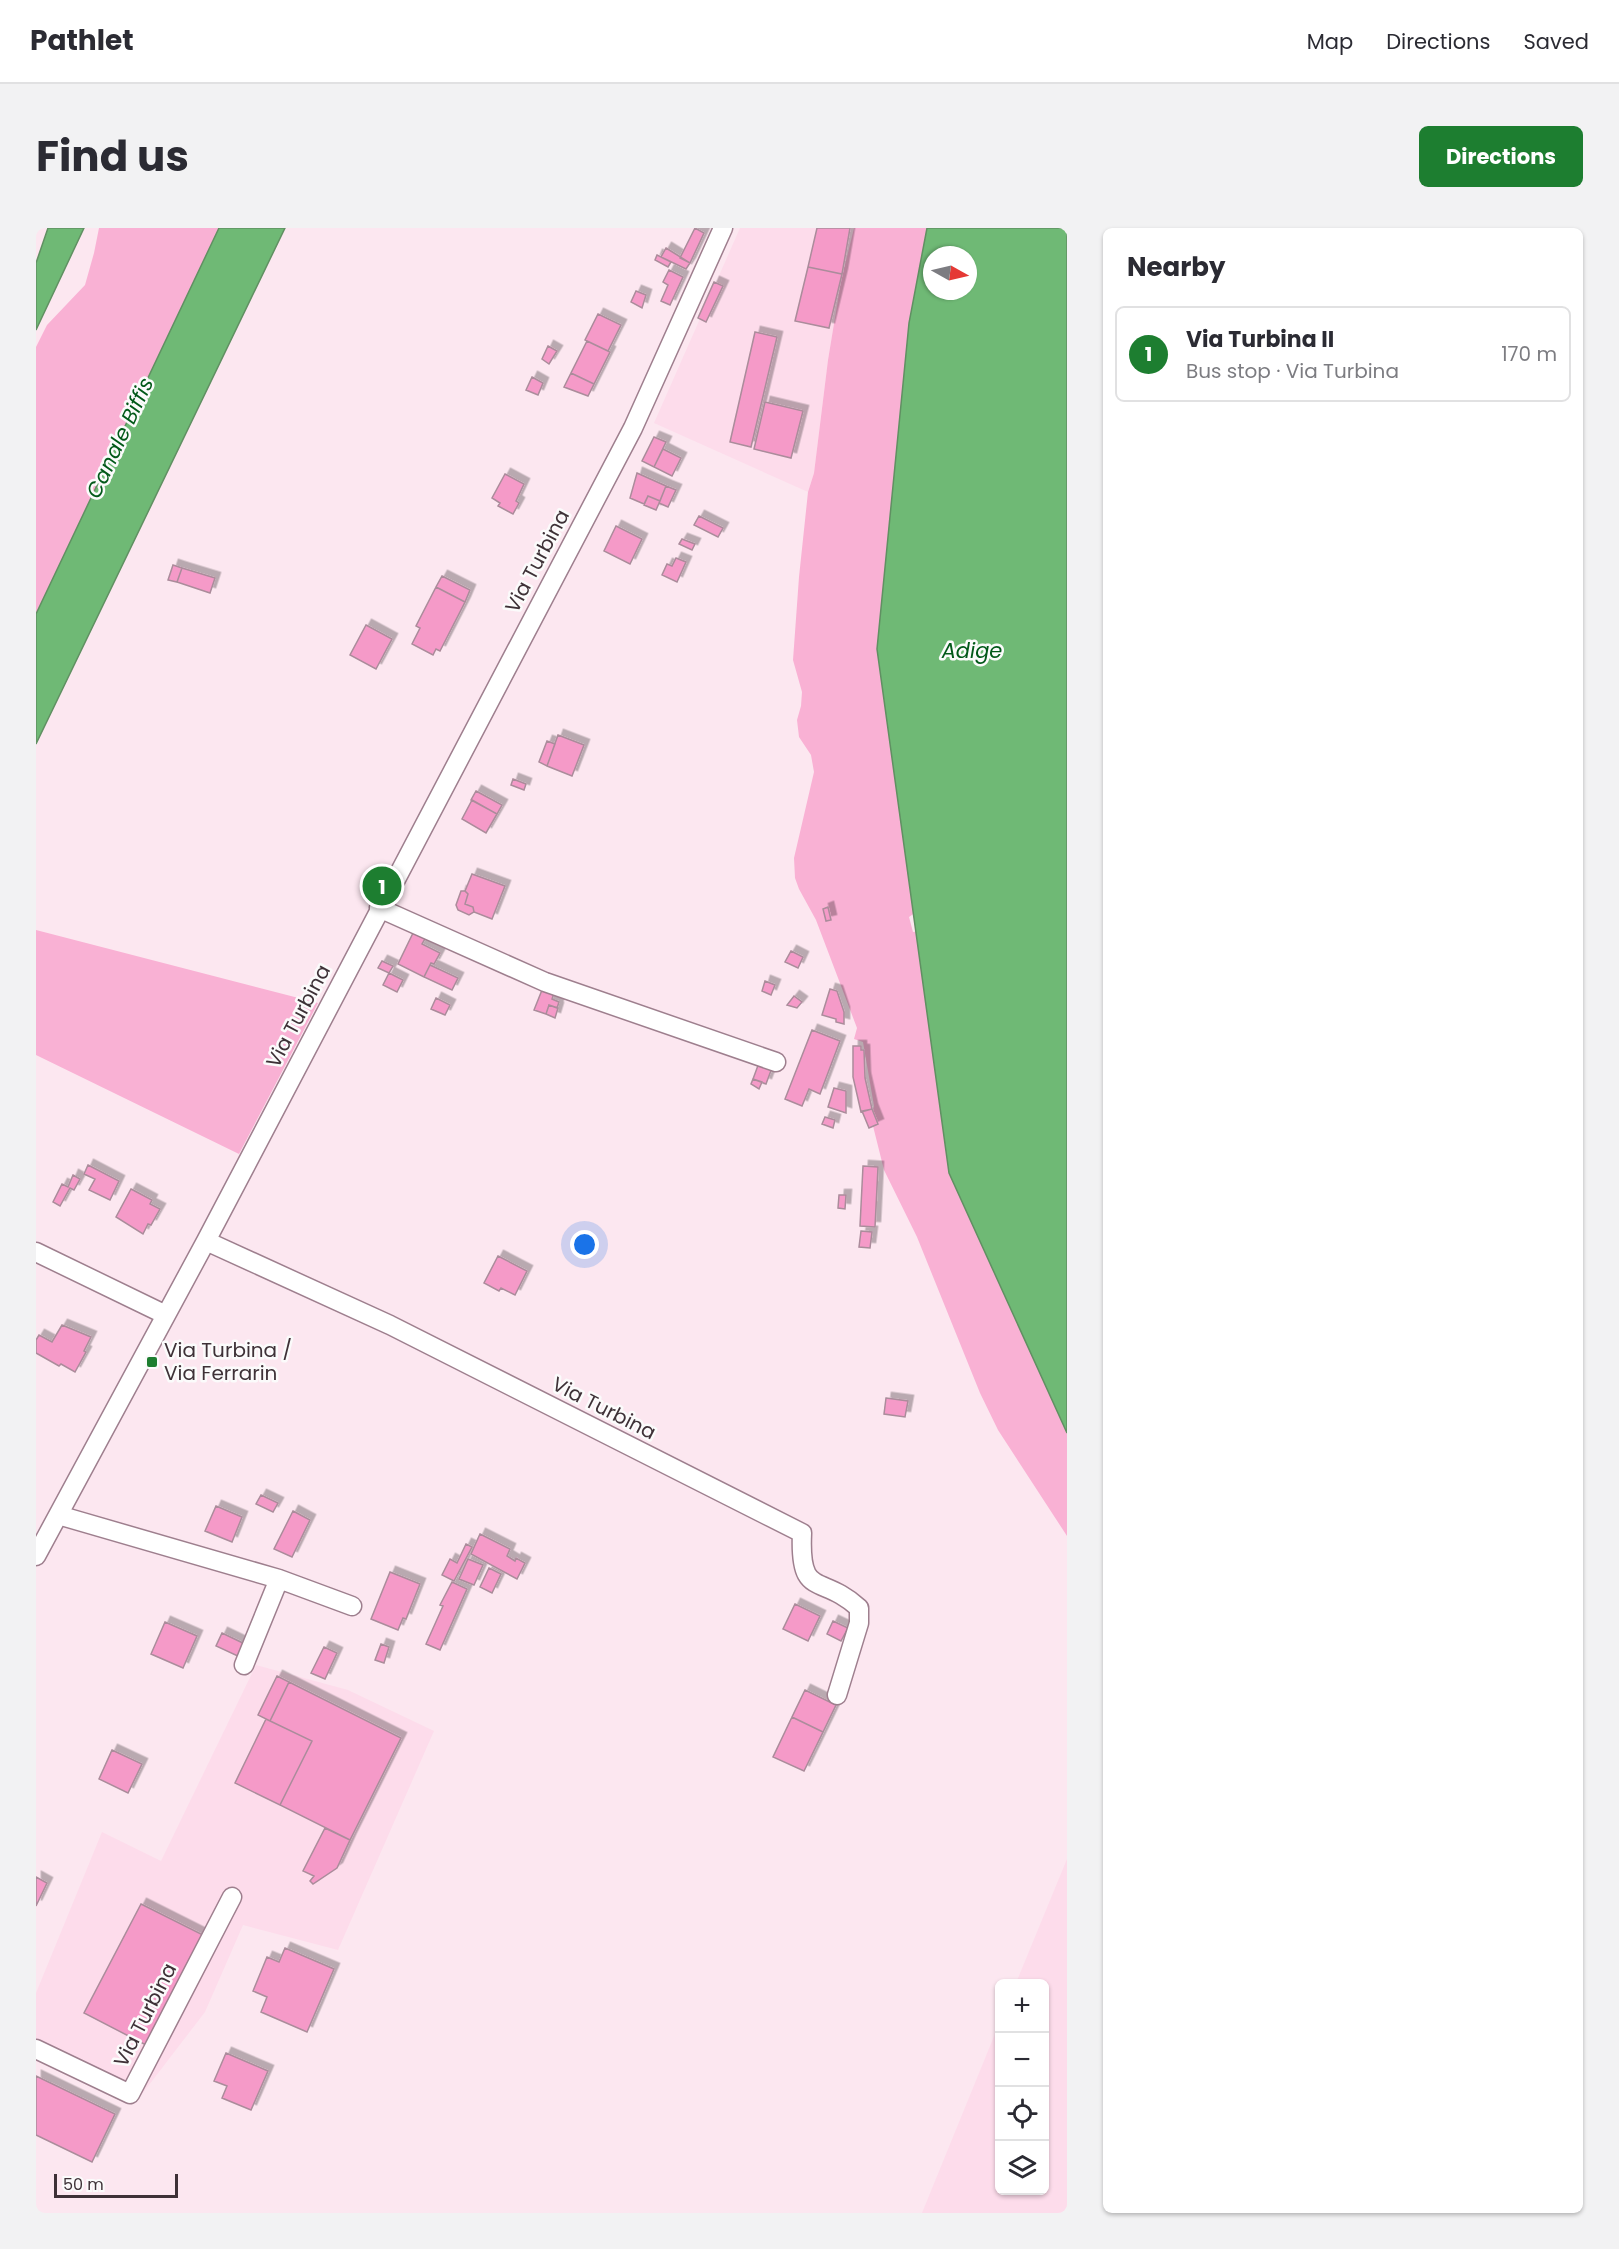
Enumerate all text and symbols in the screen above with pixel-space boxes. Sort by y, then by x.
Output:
text: Pathlet [30,21,134,60]
text: Map [1307,27,1353,56]
text: Directions [1386,27,1490,56]
text: Saved [1523,27,1589,56]
button: Directions [1419,126,1583,187]
text: Find us [36,127,189,186]
north arrow [923,246,977,300]
text: Nearby [1127,249,1225,285]
text: Via Turbina II [1186,324,1334,355]
text: 1 [1145,340,1152,368]
text: 170 m [1501,340,1557,368]
text: Bus stop · Via Turbina [1186,357,1399,385]
water label: Canale Biffis [79,373,160,503]
street label: Via Turbina [498,504,576,618]
water label: Adige [941,636,1002,665]
pin: 1 [362,864,402,908]
street label: Via Turbina [259,959,337,1073]
your location [570,1230,599,1259]
place label: Via Turbina / Via Ferrarin [164,1336,292,1387]
marker: Via Turbina / Via Ferrarin [145,1355,159,1369]
street label: Via Turbina [547,1370,661,1446]
street label: Via Turbina [107,1958,183,2072]
map controls [995,1979,1049,2195]
button: + [995,1979,1049,2033]
button: − [995,2033,1049,2087]
button: locate [995,2087,1049,2141]
button: layers [995,2141,1049,2195]
scale bar [54,2171,178,2198]
text: 50 m [63,2173,104,2196]

